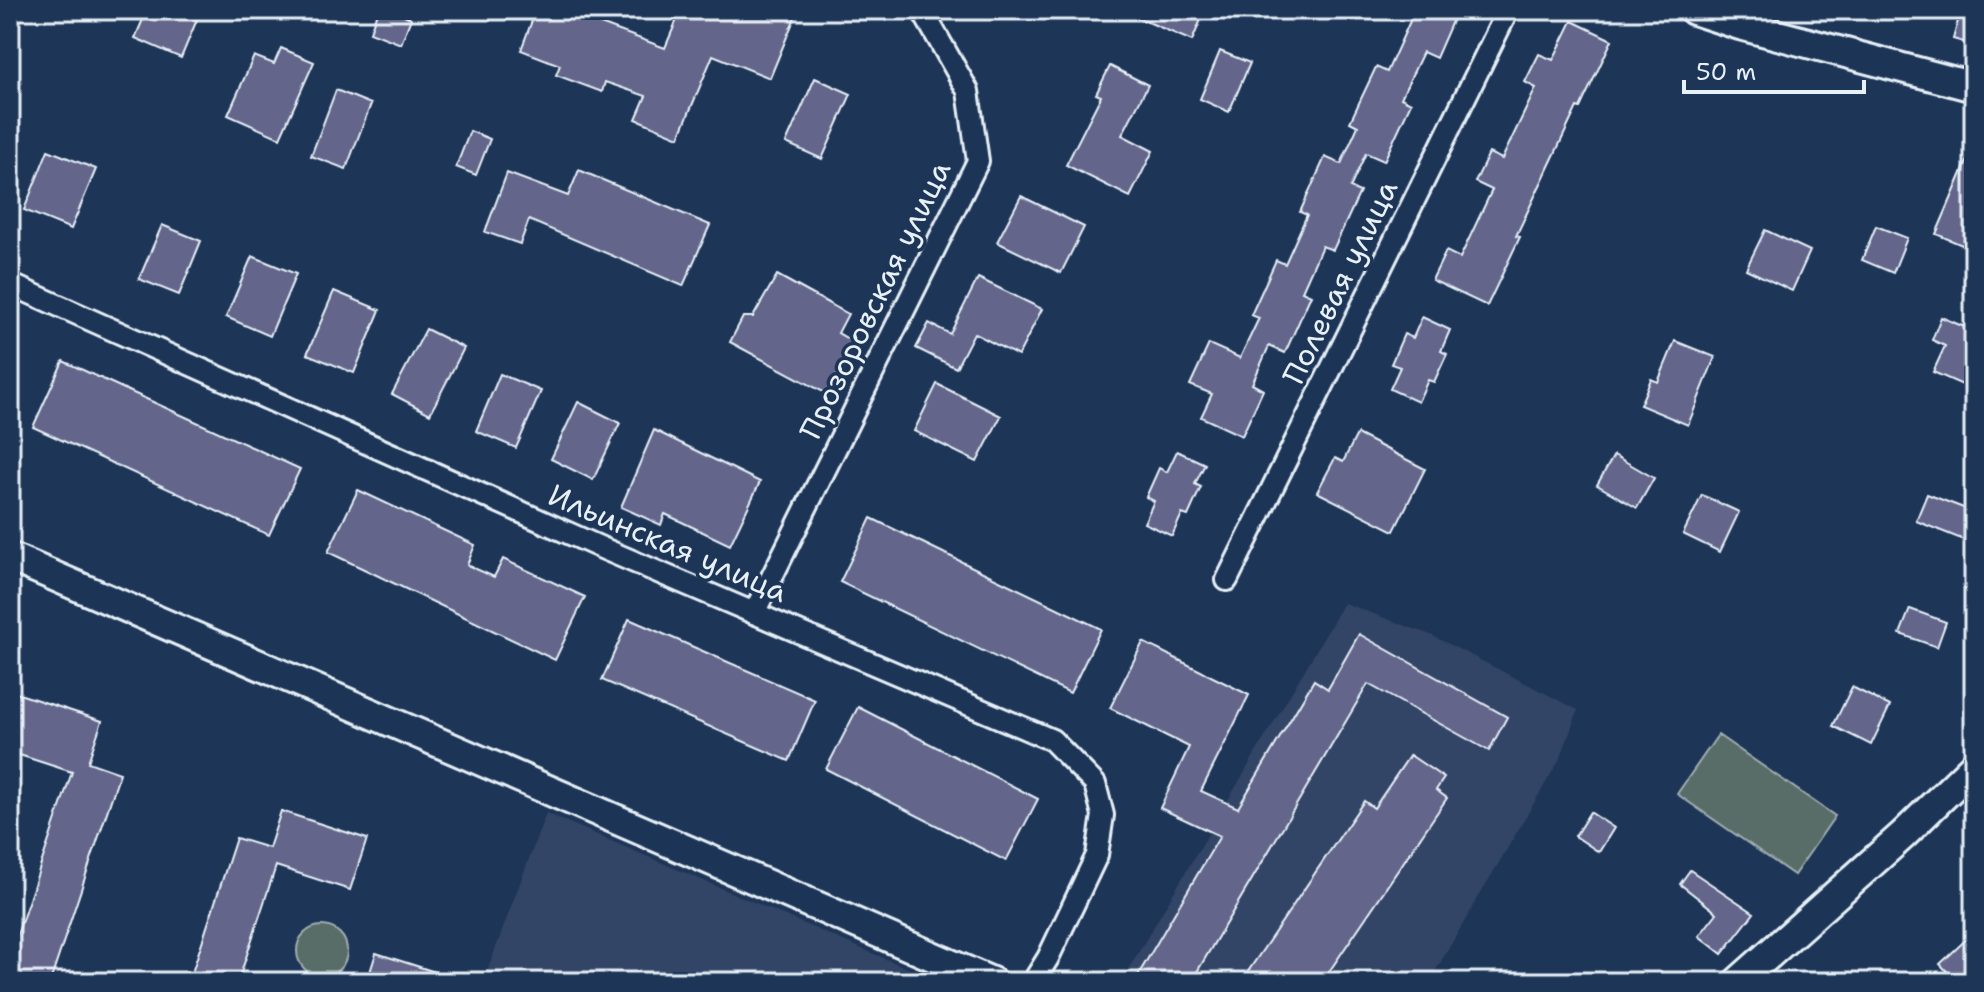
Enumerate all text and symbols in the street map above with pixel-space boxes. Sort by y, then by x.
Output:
scale bar [1684,44,1864,94]
text: 50 m [1696,56,1756,88]
street label: Прозоровская улица [790,154,960,446]
street label: Полевая улица [1273,173,1407,391]
street label: Ильинская улица [542,474,794,612]

